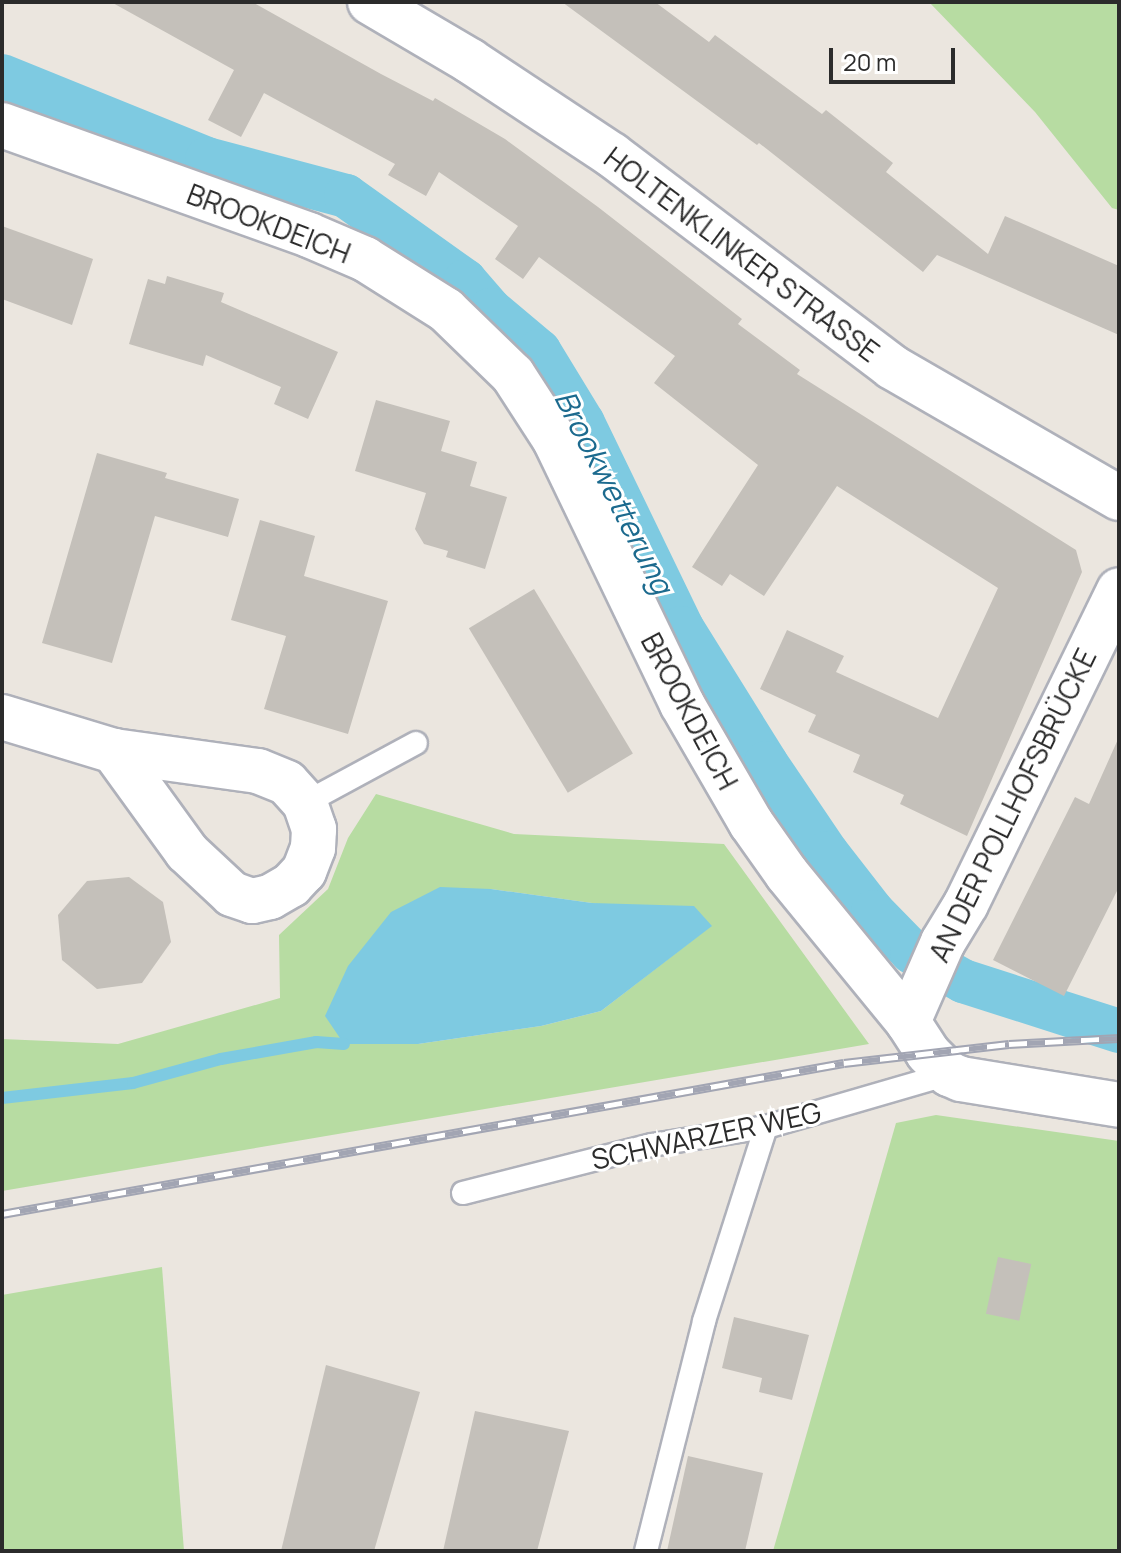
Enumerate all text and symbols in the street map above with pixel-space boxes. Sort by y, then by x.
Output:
scale bar [833,32,959,82]
text: 20 m [843,45,896,78]
street label: HOLTENKLINKER STRASSE [598,140,886,368]
street label: BROOKDEICH [182,176,356,270]
water label: Brookwetterung [547,384,681,600]
street label: BROOKDEICH [635,627,745,795]
street label: AN DER POLLHOFSBRÜCKE [921,643,1103,967]
street label: SCHWARZER WEG [588,1094,824,1176]

